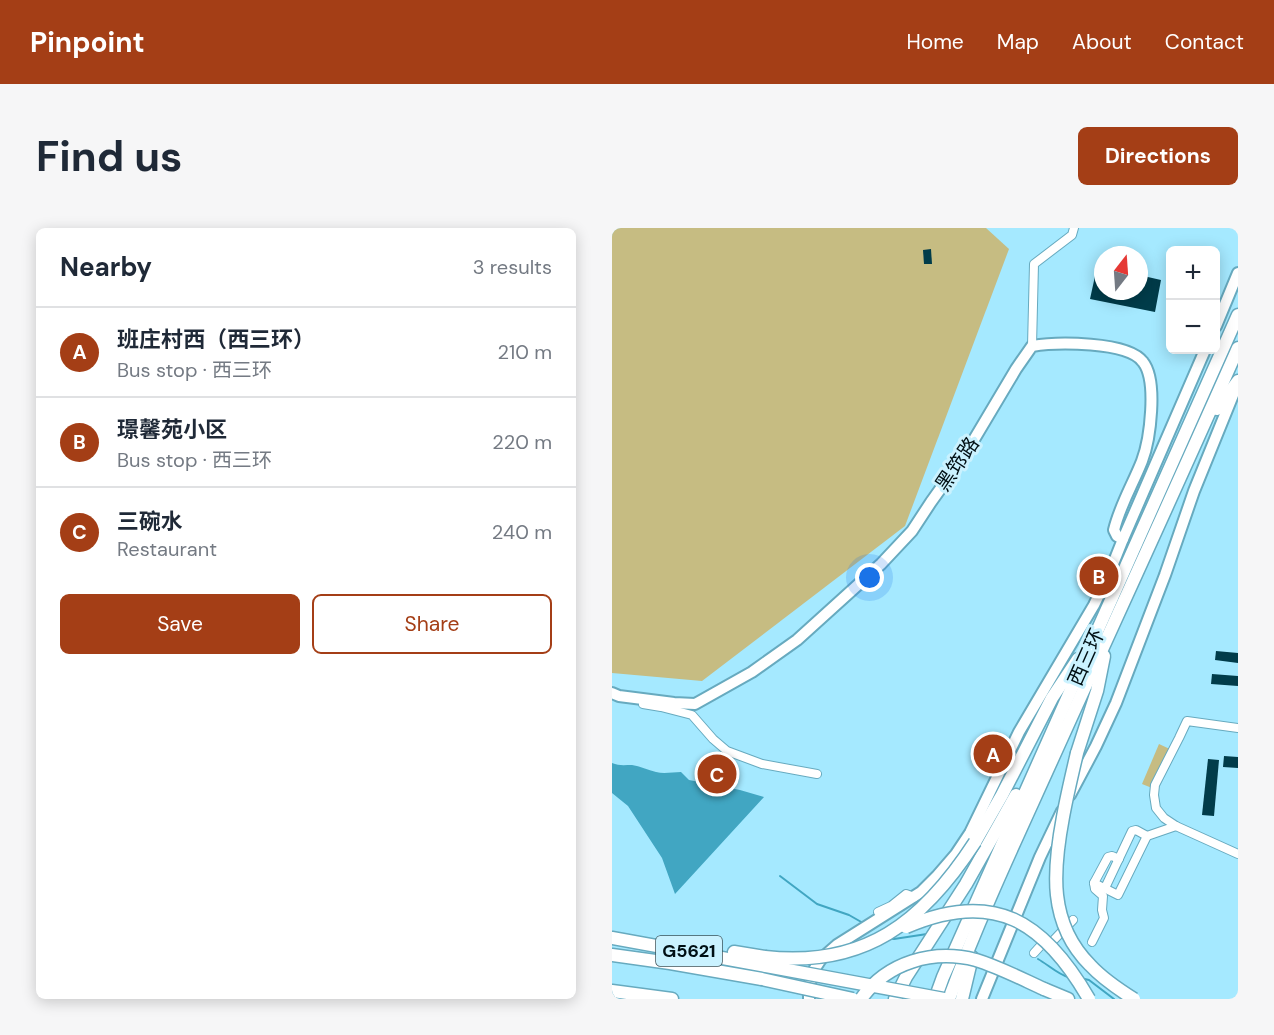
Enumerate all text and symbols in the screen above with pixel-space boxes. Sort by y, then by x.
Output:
text: Pinpoint [30,24,145,61]
text: Home [906,28,964,56]
text: Map [997,28,1039,56]
text: About [1072,28,1132,56]
text: Contact [1165,28,1244,56]
button: Directions [1078,127,1238,185]
text: Find us [36,129,182,184]
north arrow [1094,246,1148,300]
map controls [1166,246,1220,354]
button: + [1166,246,1220,300]
text: Nearby [60,250,152,284]
text: 3 results [473,254,552,280]
button: − [1166,300,1220,354]
text: 班庄村西（西三环） [117,325,315,354]
text: A [72,339,87,365]
text: 210 m [497,339,552,365]
text: Bus stop · 西三环 [117,357,272,383]
text: 璟馨苑小区 [117,415,227,444]
text: B [73,429,86,455]
text: 220 m [492,429,552,455]
street label: 黑筇路 [929,432,985,496]
text: Bus stop · 西三环 [117,447,272,473]
text: 三碗水 [117,507,183,536]
text: C [72,519,87,545]
text: 240 m [492,519,552,545]
text: Restaurant [117,536,217,562]
pin: B [1080,554,1118,598]
your location [855,563,884,592]
button: Save [60,594,300,654]
button: Share [312,594,552,654]
street label: 西三环 [1062,624,1110,690]
pin: A [974,732,1012,776]
pin: C [698,752,736,796]
road number: G5621 [656,936,722,966]

